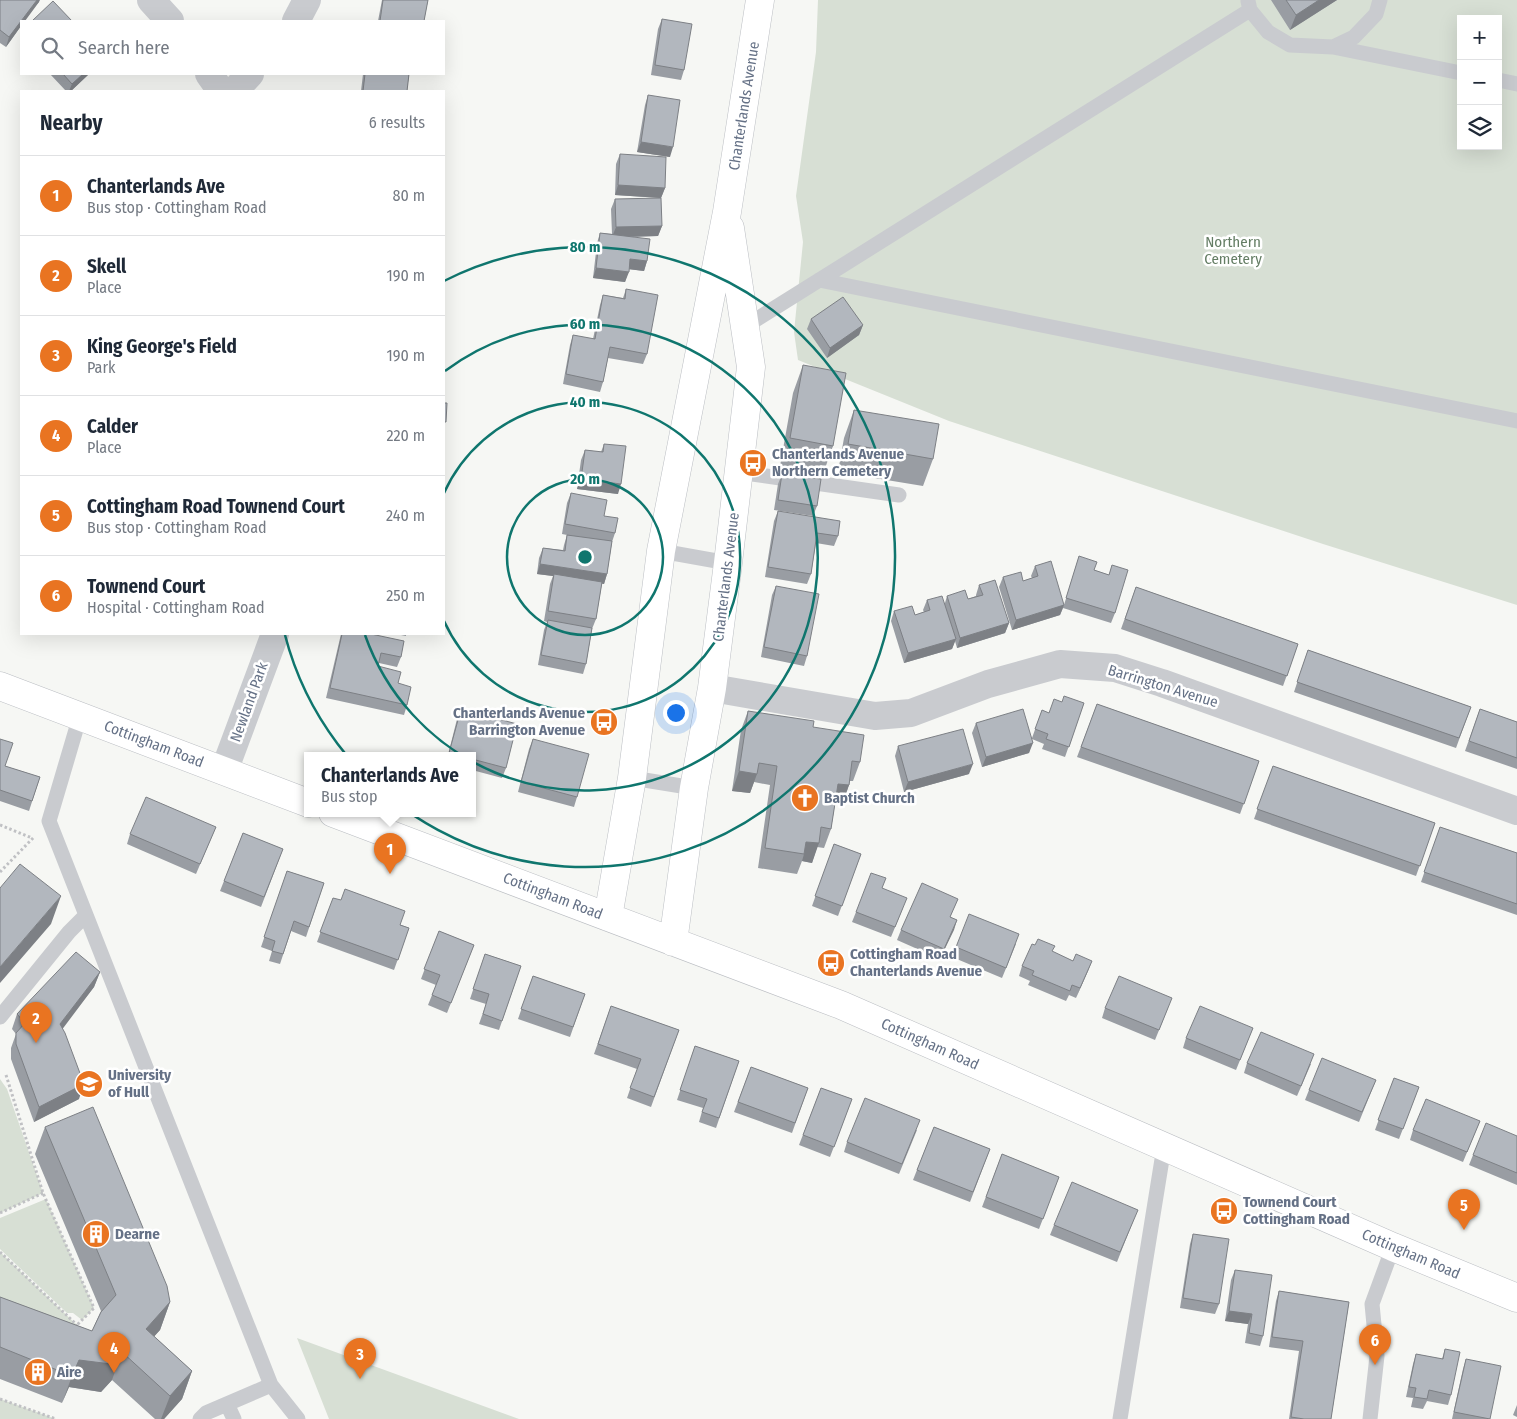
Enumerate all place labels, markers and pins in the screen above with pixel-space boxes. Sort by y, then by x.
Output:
place label: Chanterlands Avenue Northern Cemetery [772,445,905,480]
bus stop icon: Chanterlands Avenue Northern Cemetery [738,448,768,478]
centre of rings [576,548,594,566]
place label: Chanterlands Avenue Barrington Avenue [453,704,585,739]
bus stop icon: Chanterlands Avenue Barrington Avenue [589,707,619,737]
church icon: Baptist Church [790,783,820,813]
place label: Baptist Church [824,789,915,807]
pin: 1 [374,833,406,874]
place label: Cottingham Road Chanterlands Avenue [850,945,983,980]
bus stop icon: Cottingham Road Chanterlands Avenue [816,948,846,978]
pin: 2 [20,1002,52,1043]
place label: University of Hull [108,1066,172,1101]
school or university icon: University of Hull [74,1069,104,1099]
pin: 5 [1448,1189,1480,1230]
place label: Townend Court Cottingham Road [1243,1193,1350,1228]
bus stop icon: Townend Court Cottingham Road [1209,1196,1239,1226]
building icon: Dearne [81,1219,111,1249]
place label: Dearne [115,1225,160,1243]
pin: 6 [1359,1324,1391,1365]
pin: 4 [98,1332,130,1373]
pin: 3 [344,1338,376,1379]
building icon: Aire [23,1357,53,1387]
place label: Aire [56,1363,82,1381]

